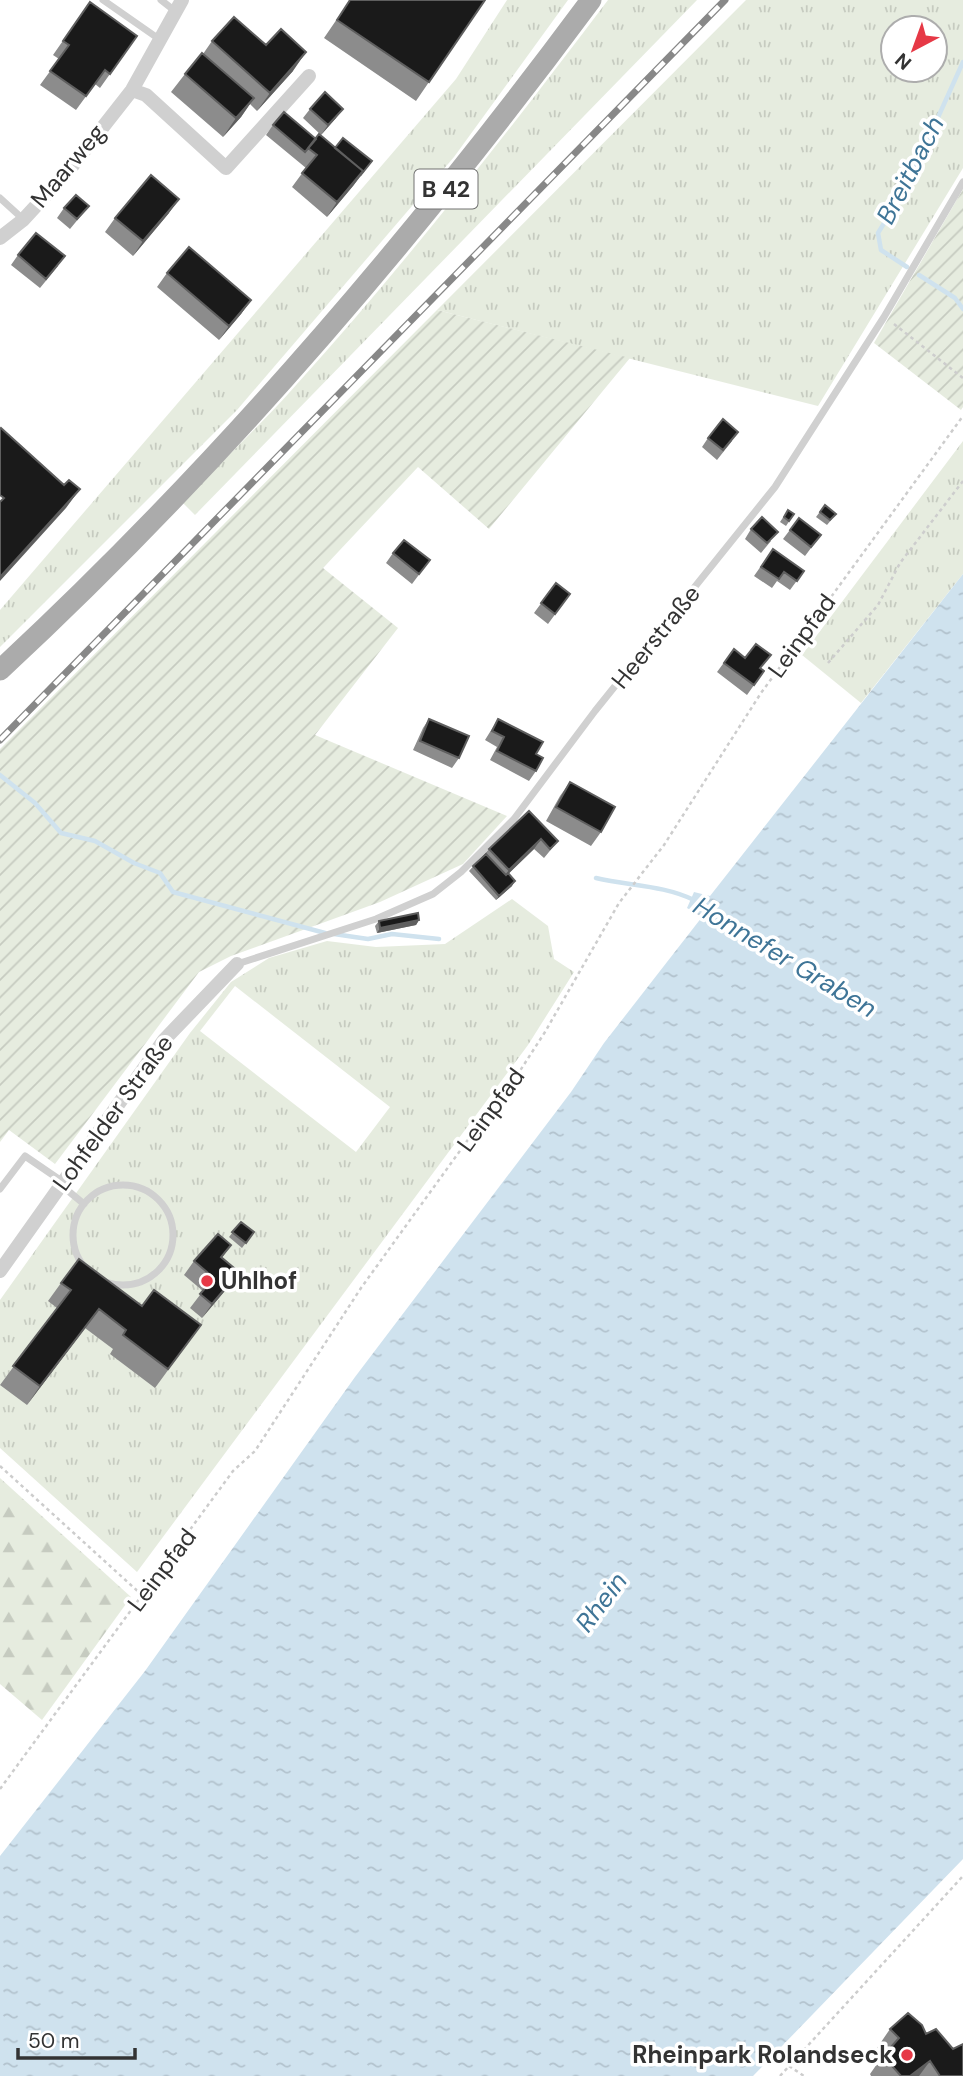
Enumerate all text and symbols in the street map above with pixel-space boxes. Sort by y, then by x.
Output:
north arrow [879,14,949,84]
text: N [890,47,917,75]
water label: Breitbach [868,110,952,230]
street label: Maarweg [24,117,112,214]
road number: B 42 [414,170,478,208]
street label: Heerstraße [604,579,707,695]
street label: Leinpfad [761,588,842,684]
water label: Honnefer Graben [687,889,883,1025]
street label: Lohfelder Straße [46,1029,180,1197]
street label: Leinpfad [450,1062,531,1158]
place label: Uhlhof [221,1265,297,1296]
marker: Uhlhof [199,1273,215,1289]
street label: Leinpfad [120,1522,203,1617]
water label: Rhein [567,1565,635,1639]
scale bar [18,2016,135,2060]
text: 50 m [28,2027,79,2055]
place label: Rheinpark Rolandseck [632,2039,893,2070]
marker: Rheinpark Rolandseck [899,2047,915,2063]

